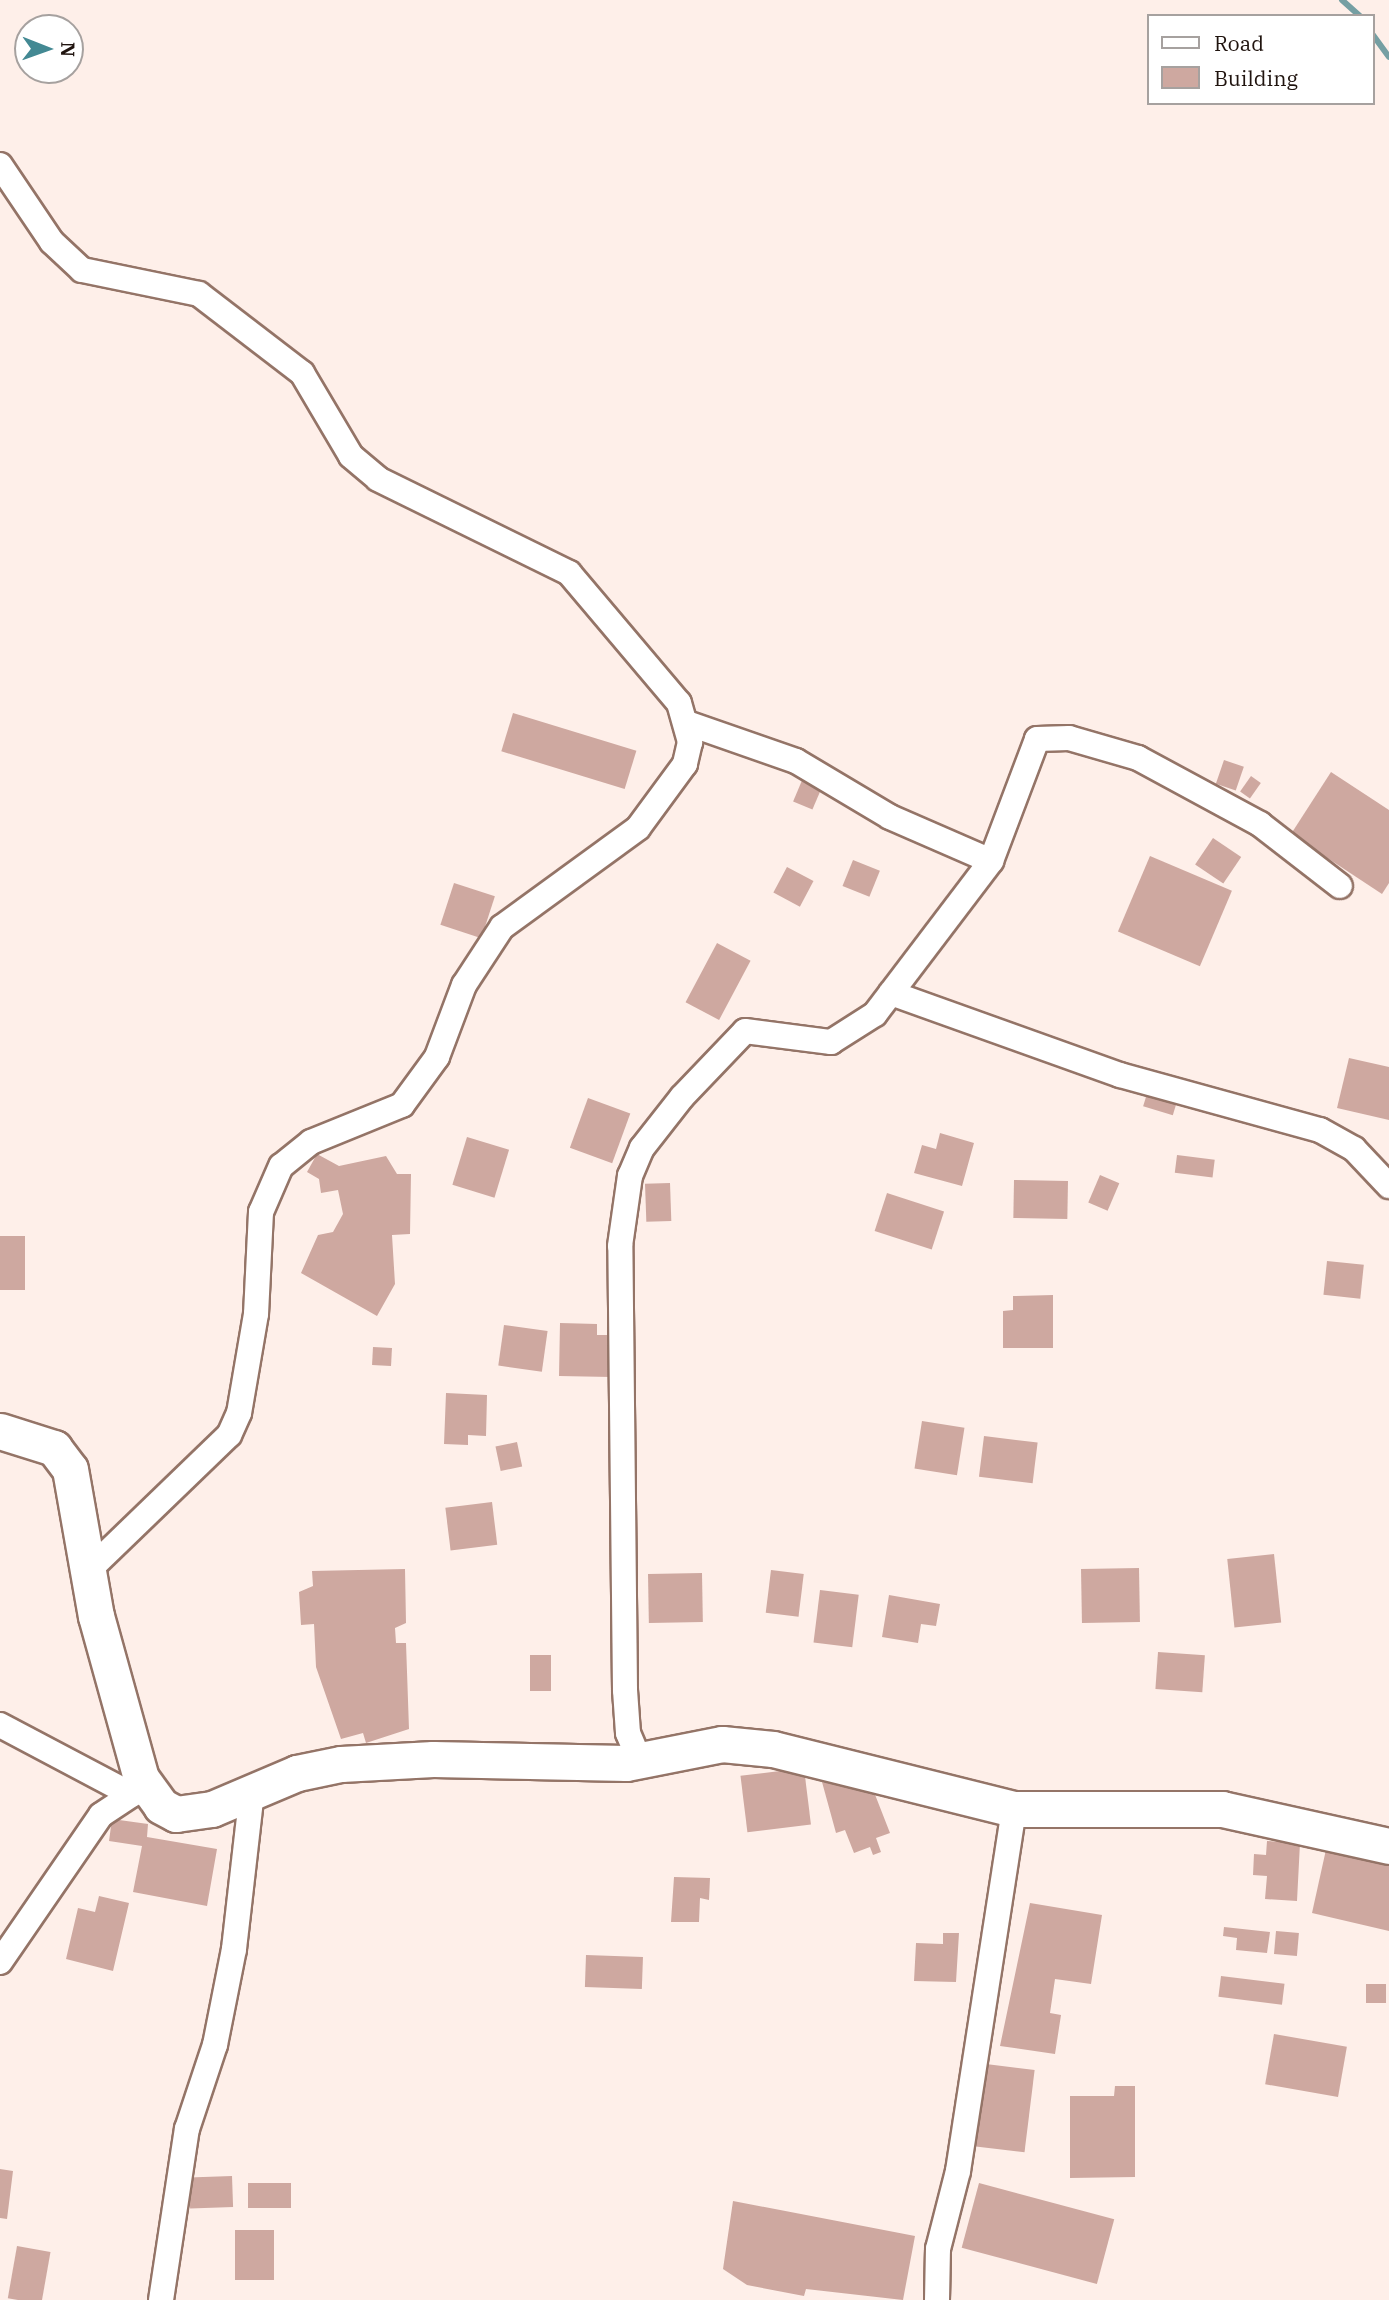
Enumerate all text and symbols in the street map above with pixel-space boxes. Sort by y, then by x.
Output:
north arrow [14,14,84,84]
legend [1148,14,1375,105]
text: Road [1214,29,1264,57]
text: N [56,42,80,57]
text: Building [1214,64,1298,92]

